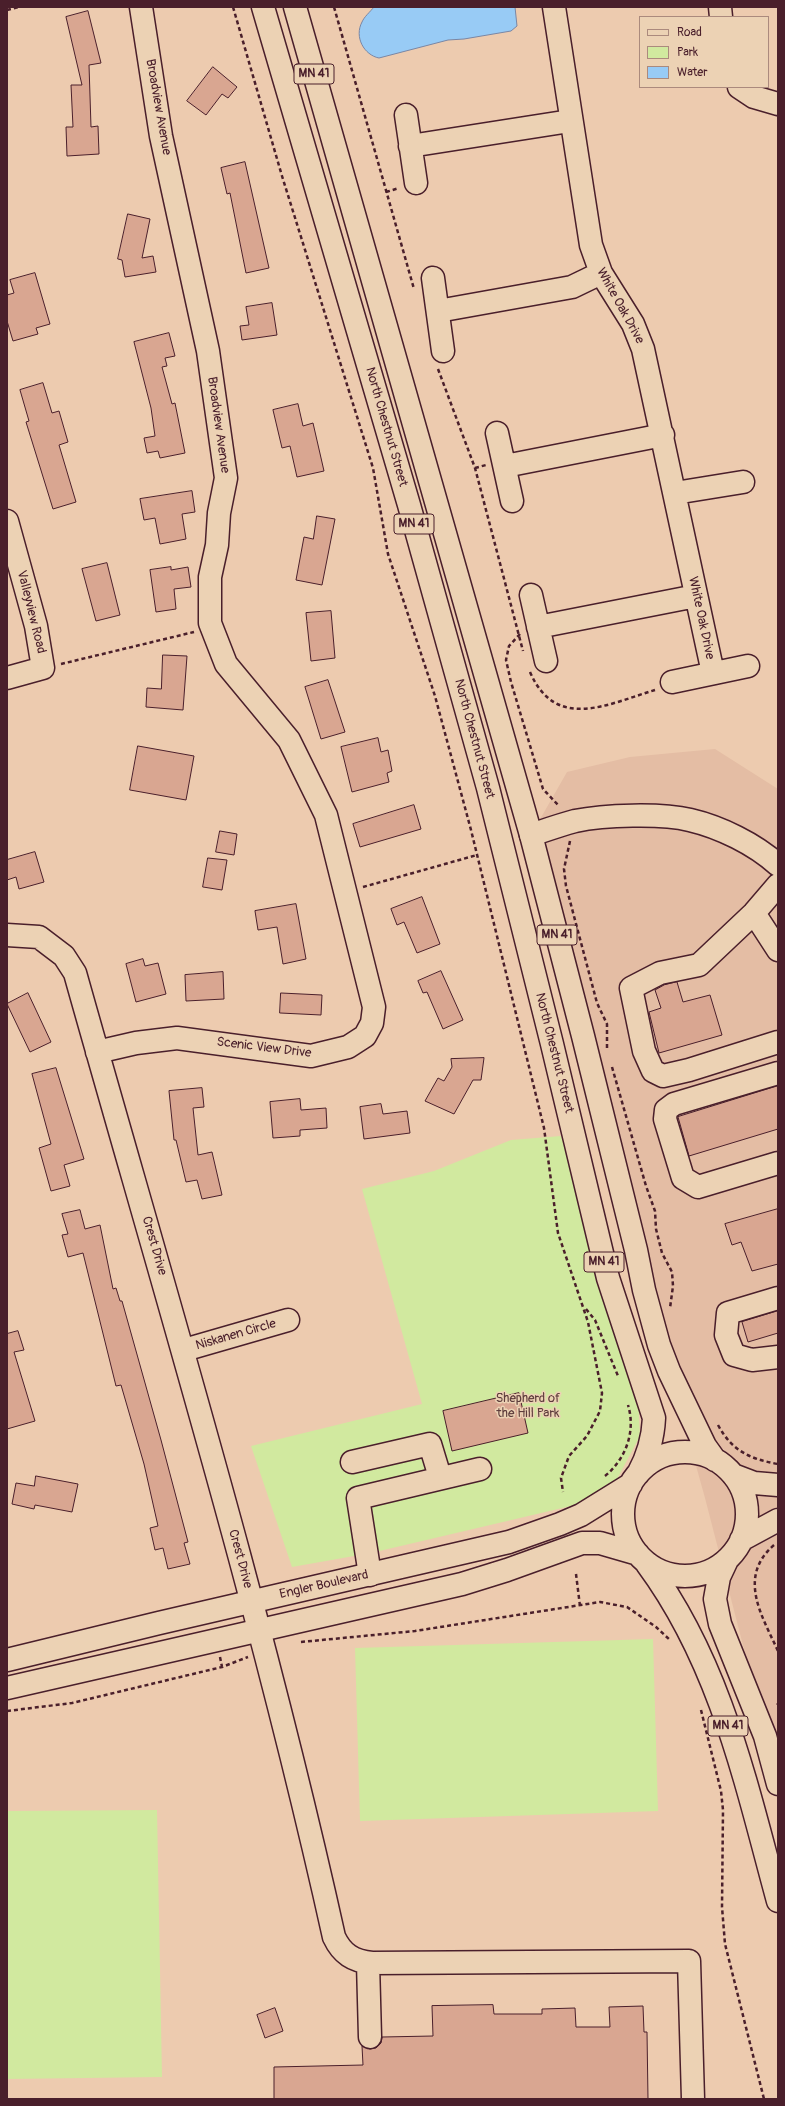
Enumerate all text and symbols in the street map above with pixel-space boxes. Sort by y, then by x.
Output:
legend [639,16,769,88]
text: Road [677,25,702,40]
text: Park [677,45,698,60]
street label: Broadview Avenue [142,58,174,156]
road number: MN 41 [294,64,334,84]
text: Water [677,65,708,80]
street label: White Oak Drive [593,265,647,347]
street label: North Chestnut Street [362,366,410,488]
street label: Broadview Avenue [204,376,232,474]
road number: MN 41 [394,514,434,534]
street label: Valleyview Road [13,569,49,655]
street label: White Oak Drive [685,575,717,661]
street label: North Chestnut Street [451,677,497,801]
road number: MN 41 [537,925,577,945]
street label: North Chestnut Street [532,991,576,1115]
street label: Scenic View Drive [216,1034,312,1062]
street label: Crest Drive [138,1215,170,1277]
road number: MN 41 [584,1252,624,1272]
street label: Niskanen Circle [194,1316,278,1354]
park label: Shepherd of the Hill Park [496,1391,560,1422]
street label: Crest Drive [225,1528,255,1590]
street label: Engler Boulevard [278,1567,370,1603]
road number: MN 41 [708,1716,748,1736]

